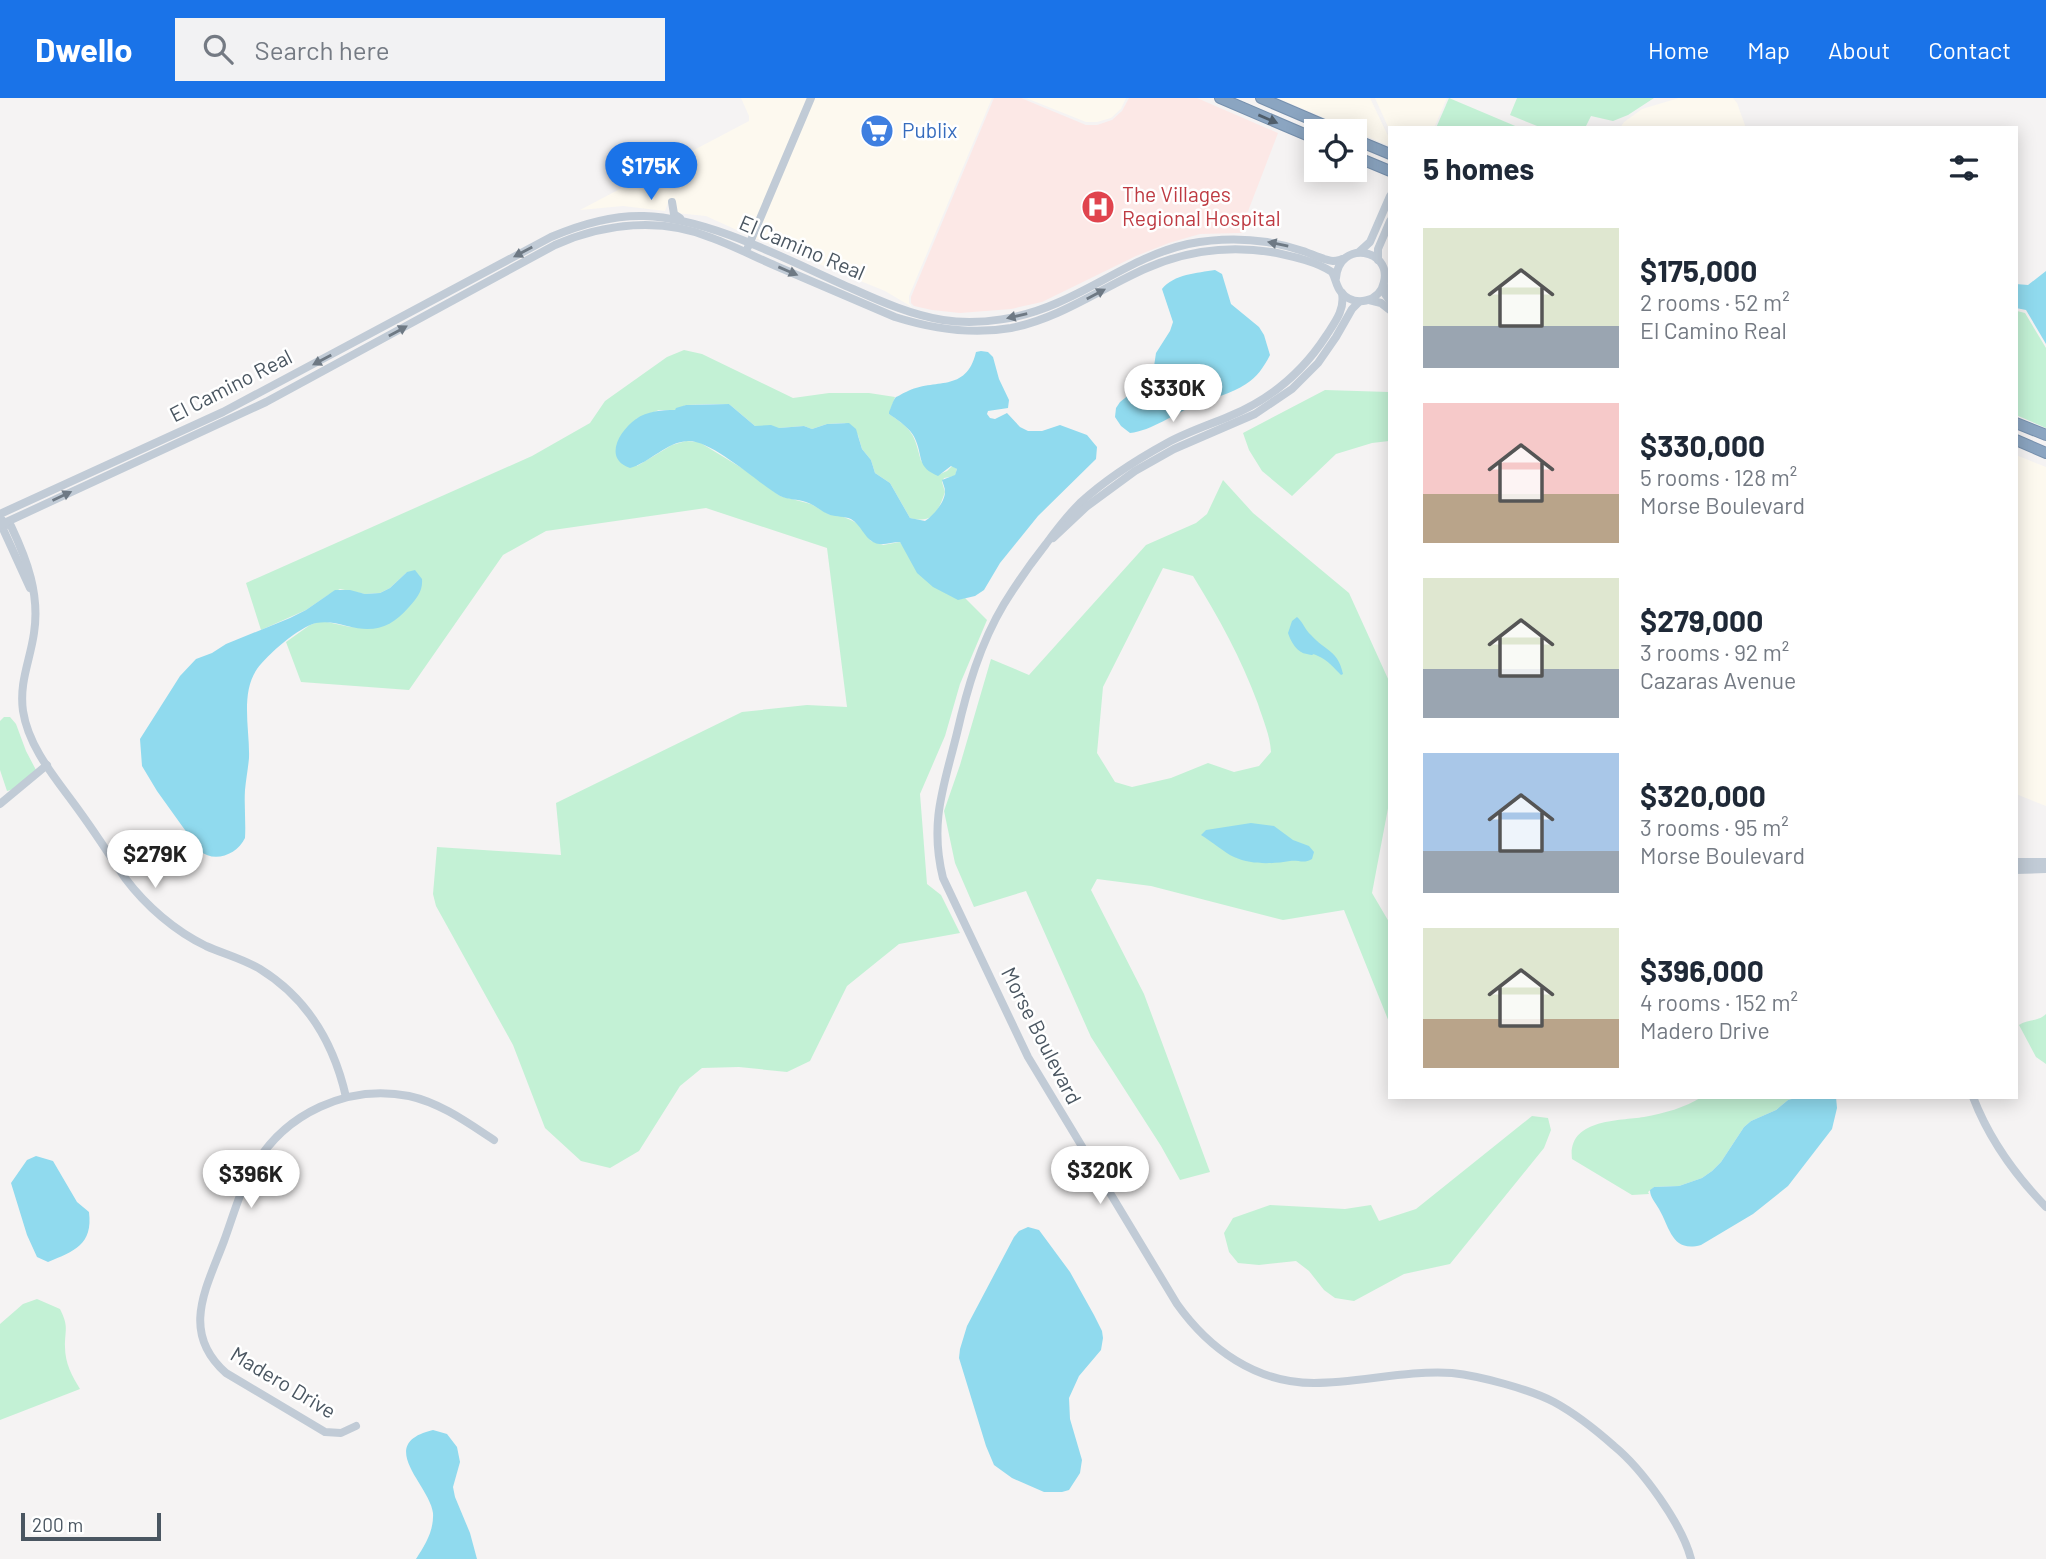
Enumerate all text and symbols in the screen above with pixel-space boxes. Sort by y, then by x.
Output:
search box [175,18,665,81]
text: Dwello [35,29,133,69]
icon: search [199,30,237,68]
text: Search here [255,34,390,65]
text: Home [1648,35,1709,64]
text: Map [1747,35,1790,64]
text: About [1828,35,1890,64]
text: Contact [1928,35,2011,64]
supermarket icon: Publix [858,112,896,150]
one-way arrow [1258,113,1278,125]
place label: Publix [902,117,957,142]
map controls [1304,119,1367,182]
button: locate [1304,119,1367,182]
pin: $175K [602,142,700,202]
icon: filters [1945,149,1983,187]
text: 5 homes [1423,150,1534,186]
text: $175K [621,151,681,179]
place label: The Villages Regional Hospital [1122,181,1281,230]
hospital icon: The Villages Regional Hospital [1079,188,1117,226]
street label: El Camino Real [736,209,869,284]
one-way arrow [1267,239,1289,250]
one-way arrow [513,246,532,258]
text: $175,000 [1640,252,1757,288]
icon: home [1479,256,1563,340]
one-way arrow [778,265,798,277]
text: 2 rooms · 52 m² [1640,288,1790,316]
one-way arrow [1086,289,1106,301]
one-way arrow [1006,311,1028,322]
text: El Camino Real [1640,316,1787,344]
one-way arrow [388,325,408,337]
street label: El Camino Real [165,343,296,426]
one-way arrow [312,354,332,365]
pin: $330K [1124,364,1222,424]
text: $330K [1140,373,1206,401]
text: $330,000 [1640,427,1765,463]
icon: home [1479,431,1563,515]
text: 5 rooms · 128 m² [1640,463,1797,491]
one-way arrow [52,490,72,502]
text: Morse Boulevard [1640,491,1805,519]
text: $279,000 [1640,602,1763,638]
icon: home [1479,606,1563,690]
text: 3 rooms · 92 m² [1640,638,1789,666]
text: Cazaras Avenue [1640,666,1796,694]
text: $320,000 [1640,777,1766,813]
icon: home [1479,781,1563,865]
text: 3 rooms · 95 m² [1640,813,1789,841]
pin: $279K [106,830,204,890]
text: $279K [123,839,187,867]
text: Morse Boulevard [1640,841,1805,869]
text: $396,000 [1640,952,1764,988]
icon: home [1479,956,1563,1040]
street label: Morse Boulevard [997,963,1088,1108]
text: 4 rooms · 152 m² [1640,988,1798,1016]
text: Madero Drive [1640,1016,1770,1044]
pin: $320K [1051,1146,1149,1206]
pin: $396K [202,1150,300,1210]
text: $320K [1067,1155,1133,1183]
text: $396K [219,1159,283,1187]
street label: Madero Drive [227,1341,341,1423]
scale bar [21,1510,161,1542]
text: 200 m [32,1513,83,1536]

